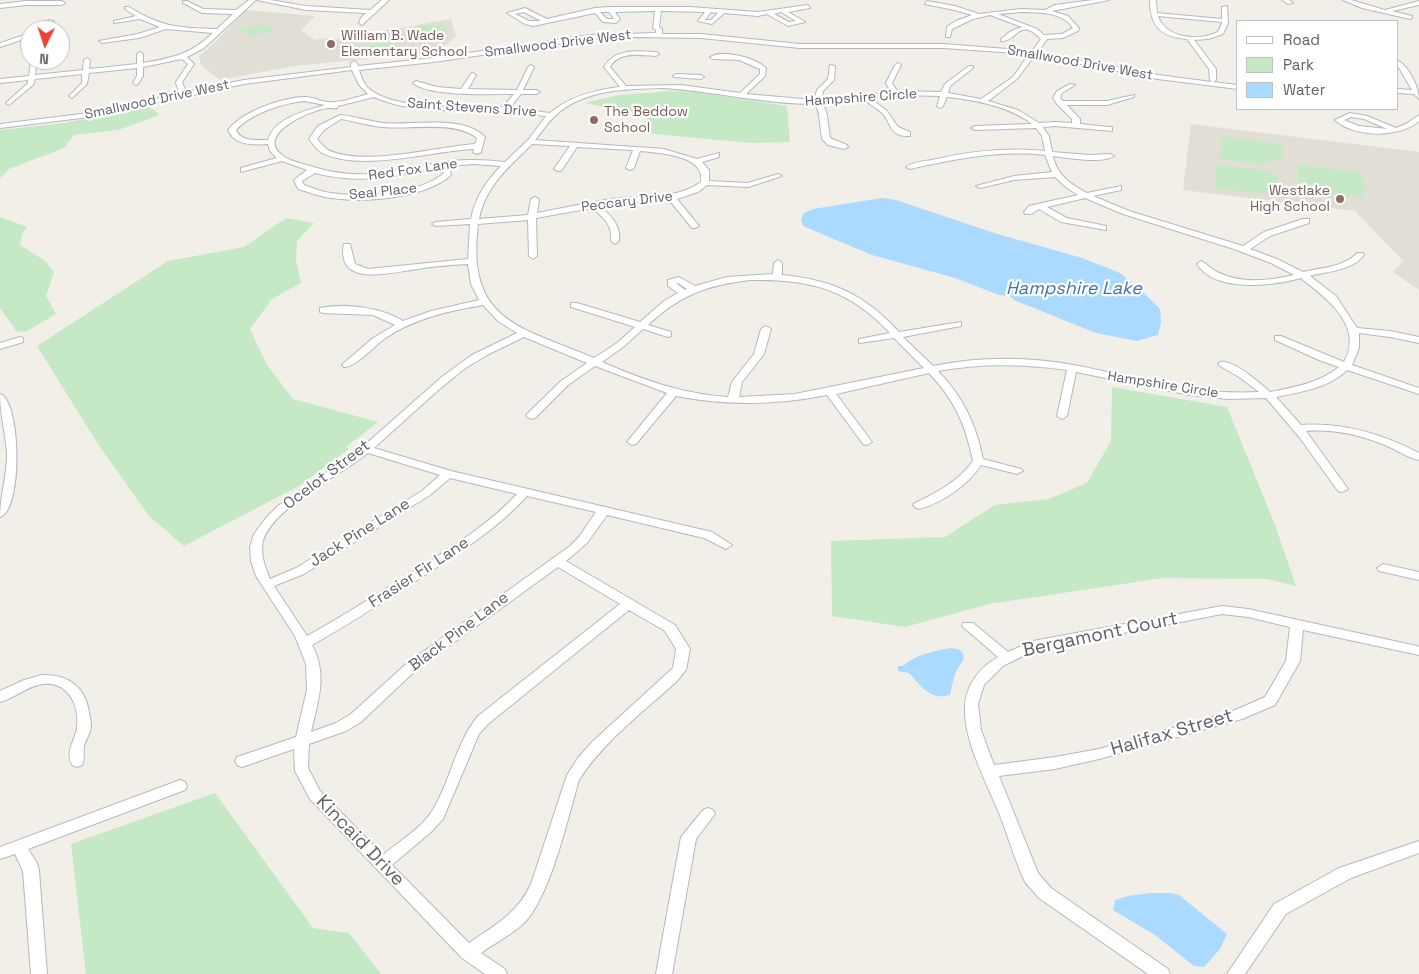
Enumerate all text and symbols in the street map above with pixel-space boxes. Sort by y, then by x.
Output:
north arrow [20,20,70,70]
legend [1236,20,1399,110]
street label: Smallwood Drive West [484,27,632,61]
place label: William B. Wade Elementary School [341,28,467,60]
text: Road [1283,30,1320,49]
marker: William B. Wade Elementary School [325,38,337,50]
street label: Smallwood Drive West [1006,42,1154,84]
text: N [39,50,49,68]
text: Park [1283,55,1314,74]
street label: Smallwood Drive West [83,76,231,124]
text: Water [1283,80,1325,99]
street label: Hampshire Circle [804,86,918,110]
street label: Saint Stevens Drive [407,95,537,121]
place label: The Beddow School [604,104,688,136]
marker: The Beddow School [588,114,600,126]
street label: Red Fox Lane [367,155,459,185]
street label: Seal Place [348,180,418,204]
place label: Westlake High School [1250,183,1330,216]
street label: Peccary Drive [580,188,674,216]
marker: Westlake High School [1334,193,1346,205]
water label: Hampshire Lake [1006,278,1142,300]
street label: Hampshire Circle [1106,368,1220,402]
street label: Ocelot Street [280,436,374,514]
street label: Jack Pine Lane [306,495,414,571]
street label: Frasier Fir Lane [365,534,473,612]
street label: Black Pine Lane [405,588,513,676]
street label: Bergamont Court [1020,607,1180,663]
street label: Halifax Street [1108,705,1236,761]
street label: Kincaid Drive [311,791,409,891]

